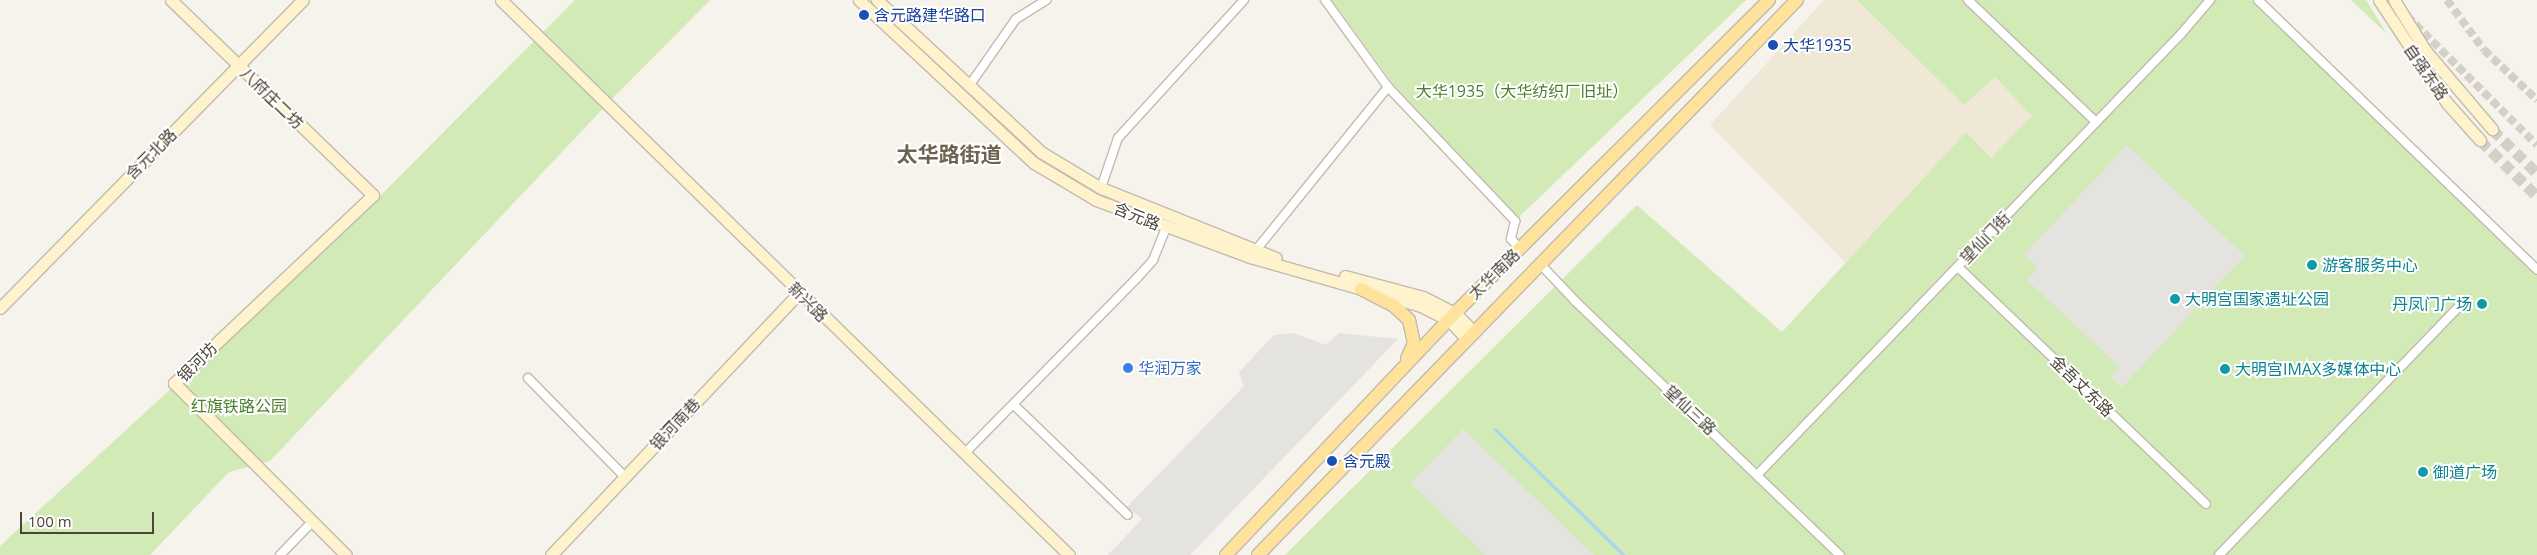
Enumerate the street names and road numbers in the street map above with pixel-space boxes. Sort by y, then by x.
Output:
street label: 自强东路 [2400,40,2452,104]
street label: 八府庄二坊 [237,63,307,133]
street label: 含元北路 [122,125,180,183]
street label: 含元路 [1111,198,1163,234]
street label: 望仙门街 [1956,208,2014,268]
street label: 太华南路 [1464,245,1524,303]
street label: 新兴路 [784,278,832,326]
street label: 银河坊 [173,338,221,386]
street label: 金吾丈东路 [2047,351,2117,421]
street label: 望仙三路 [1660,381,1720,439]
street label: 银河南巷 [646,394,704,454]

